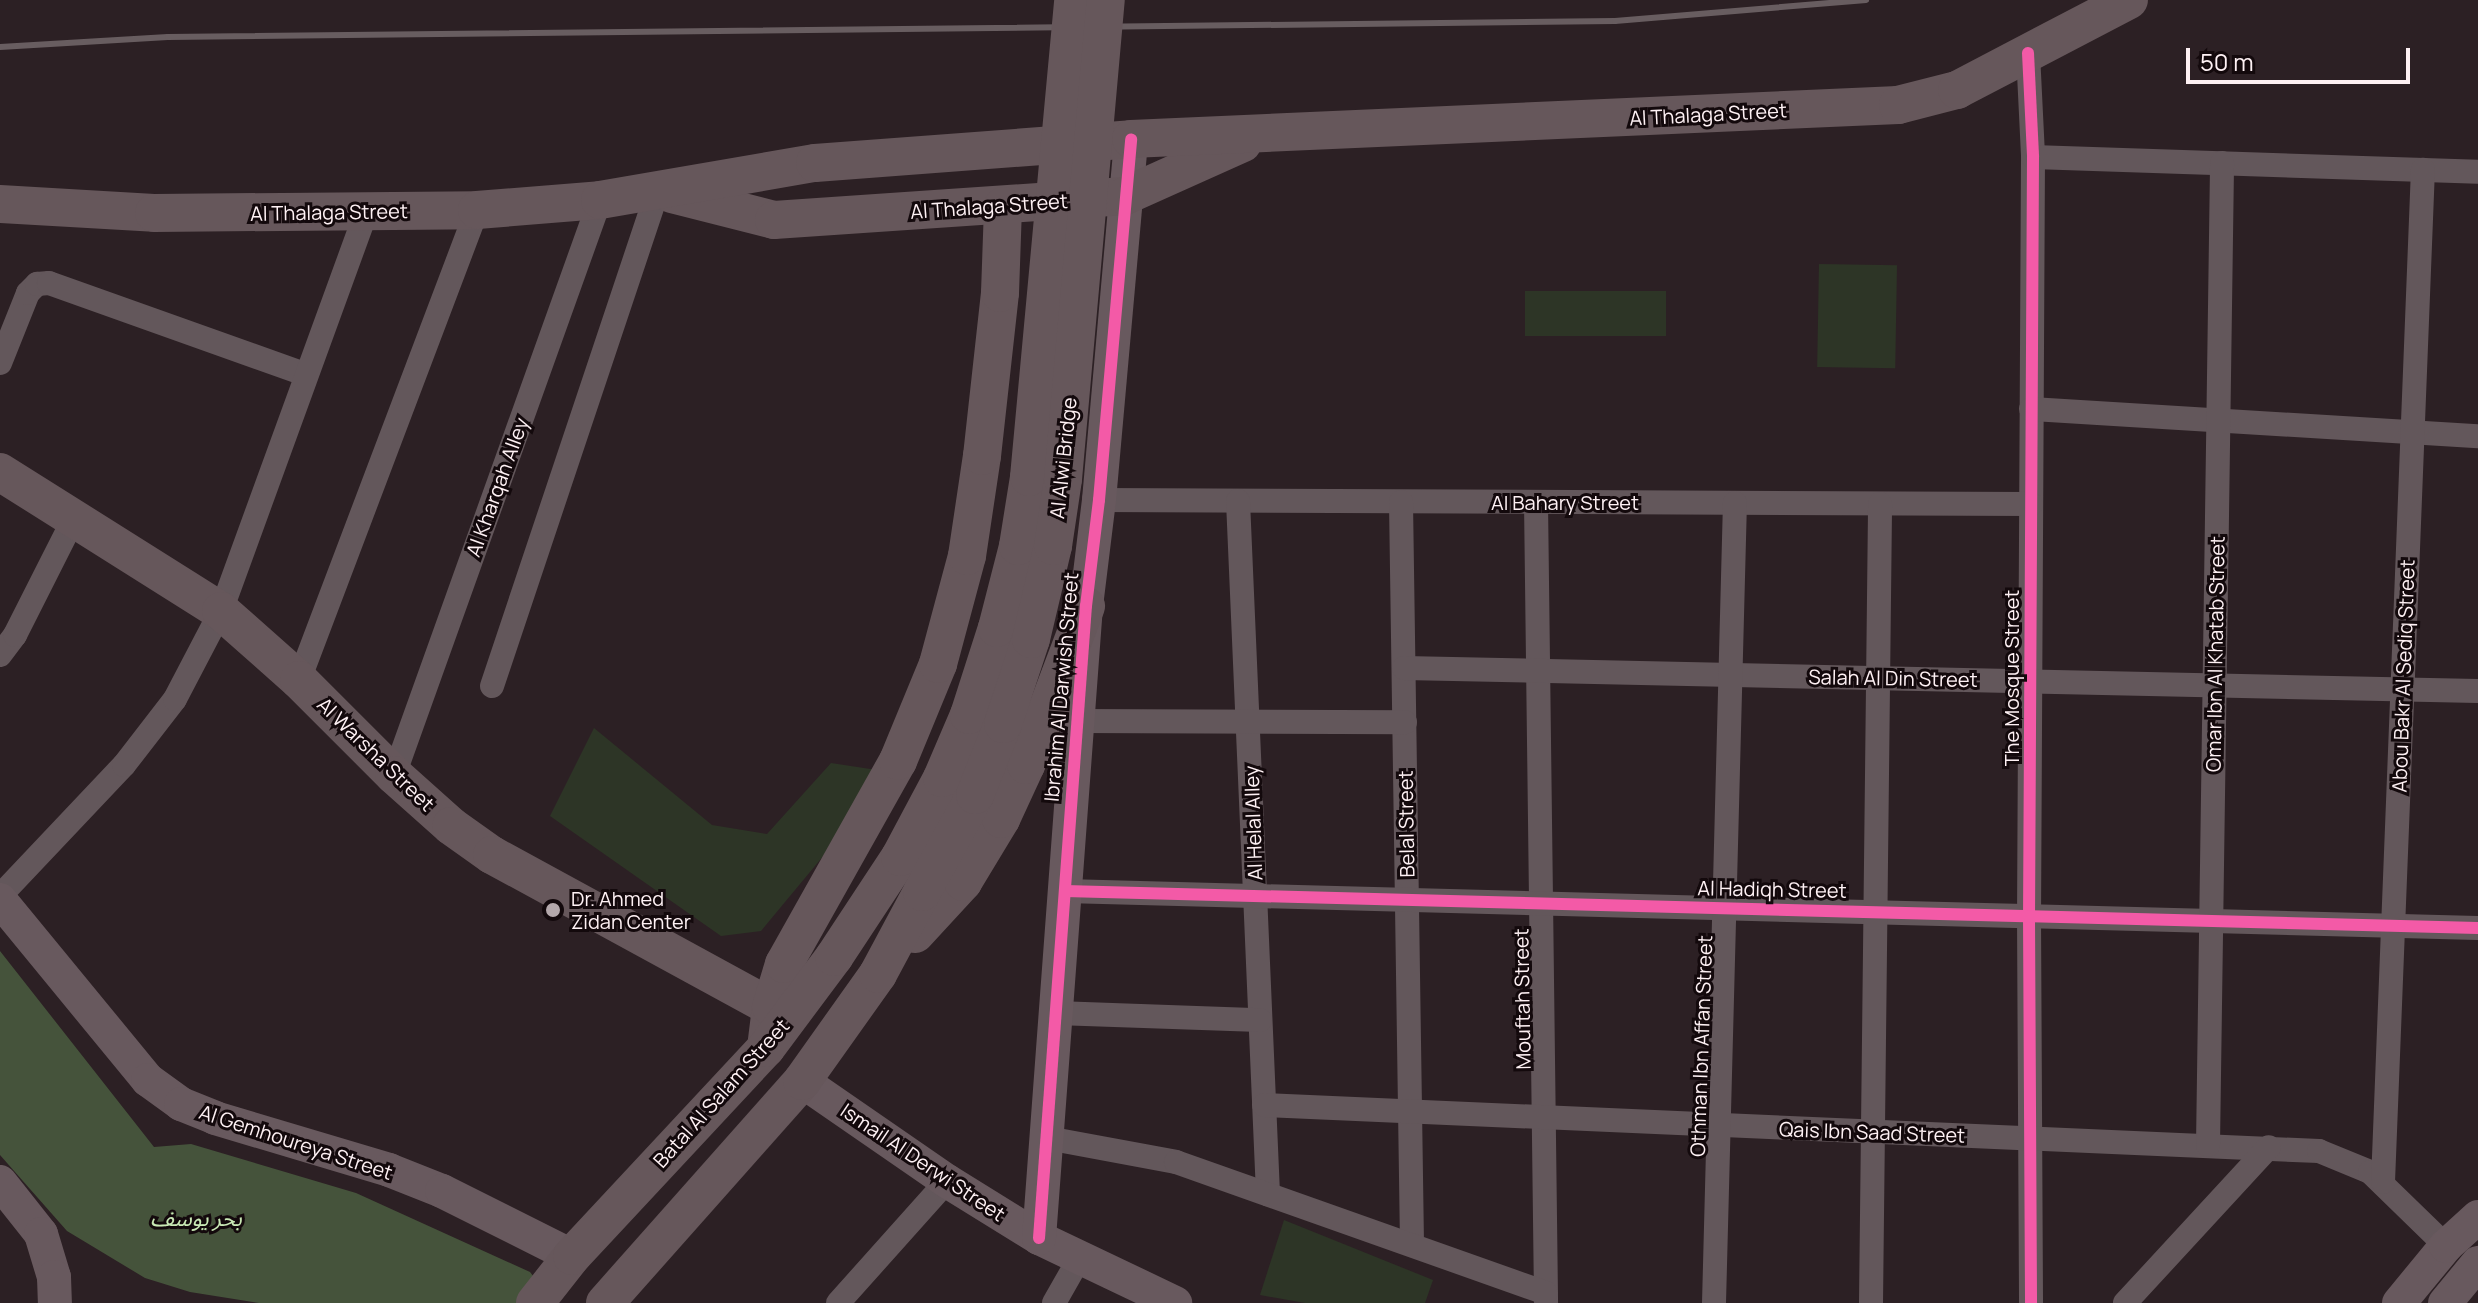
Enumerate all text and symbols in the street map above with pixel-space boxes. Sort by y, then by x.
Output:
scale bar [2190,32,2414,82]
text: 50 m [2200,45,2254,78]
street label: Al Thalaga Street [1629,98,1787,130]
street label: Al Thalaga Street [909,189,1069,223]
street label: Al Thalaga Street [250,199,408,225]
street label: Al Alwi Bridge [1045,396,1081,520]
street label: Al Kharqah Alley [461,414,533,560]
street label: Al Bahary Street [1491,490,1639,514]
street label: Omar Ibn Al Khatab Street [2201,536,2229,772]
street label: Abou Bakr Al Sediq Street [2387,559,2419,793]
street label: Ibrahim Al Darwish Street [1039,571,1083,803]
street label: The Mosque Street [1999,590,2023,766]
street label: Salah Al Din Street [1808,665,1978,691]
street label: Al Warsha Street [313,692,439,816]
street label: Al Helal Alley [1239,765,1267,881]
street label: Belal Street [1393,770,1419,878]
street label: Al Hadiqh Street [1697,876,1847,902]
place label: Dr. Ahmed Zidan Center [571,886,691,933]
marker: Dr. Ahmed Zidan Center [542,899,564,921]
street label: Mouftah Street [1509,928,1535,1070]
street label: Othman Ibn Affan Street [1685,935,1717,1157]
street label: Batal Al Salam Street [648,1014,794,1172]
street label: Ismail Al Derwi Street [836,1098,1010,1226]
street label: Al Gemhoureya Street [196,1099,396,1185]
street label: Qais Ibn Saad Street [1778,1117,1966,1147]
water label: بحر يوسف [150,1206,242,1232]

